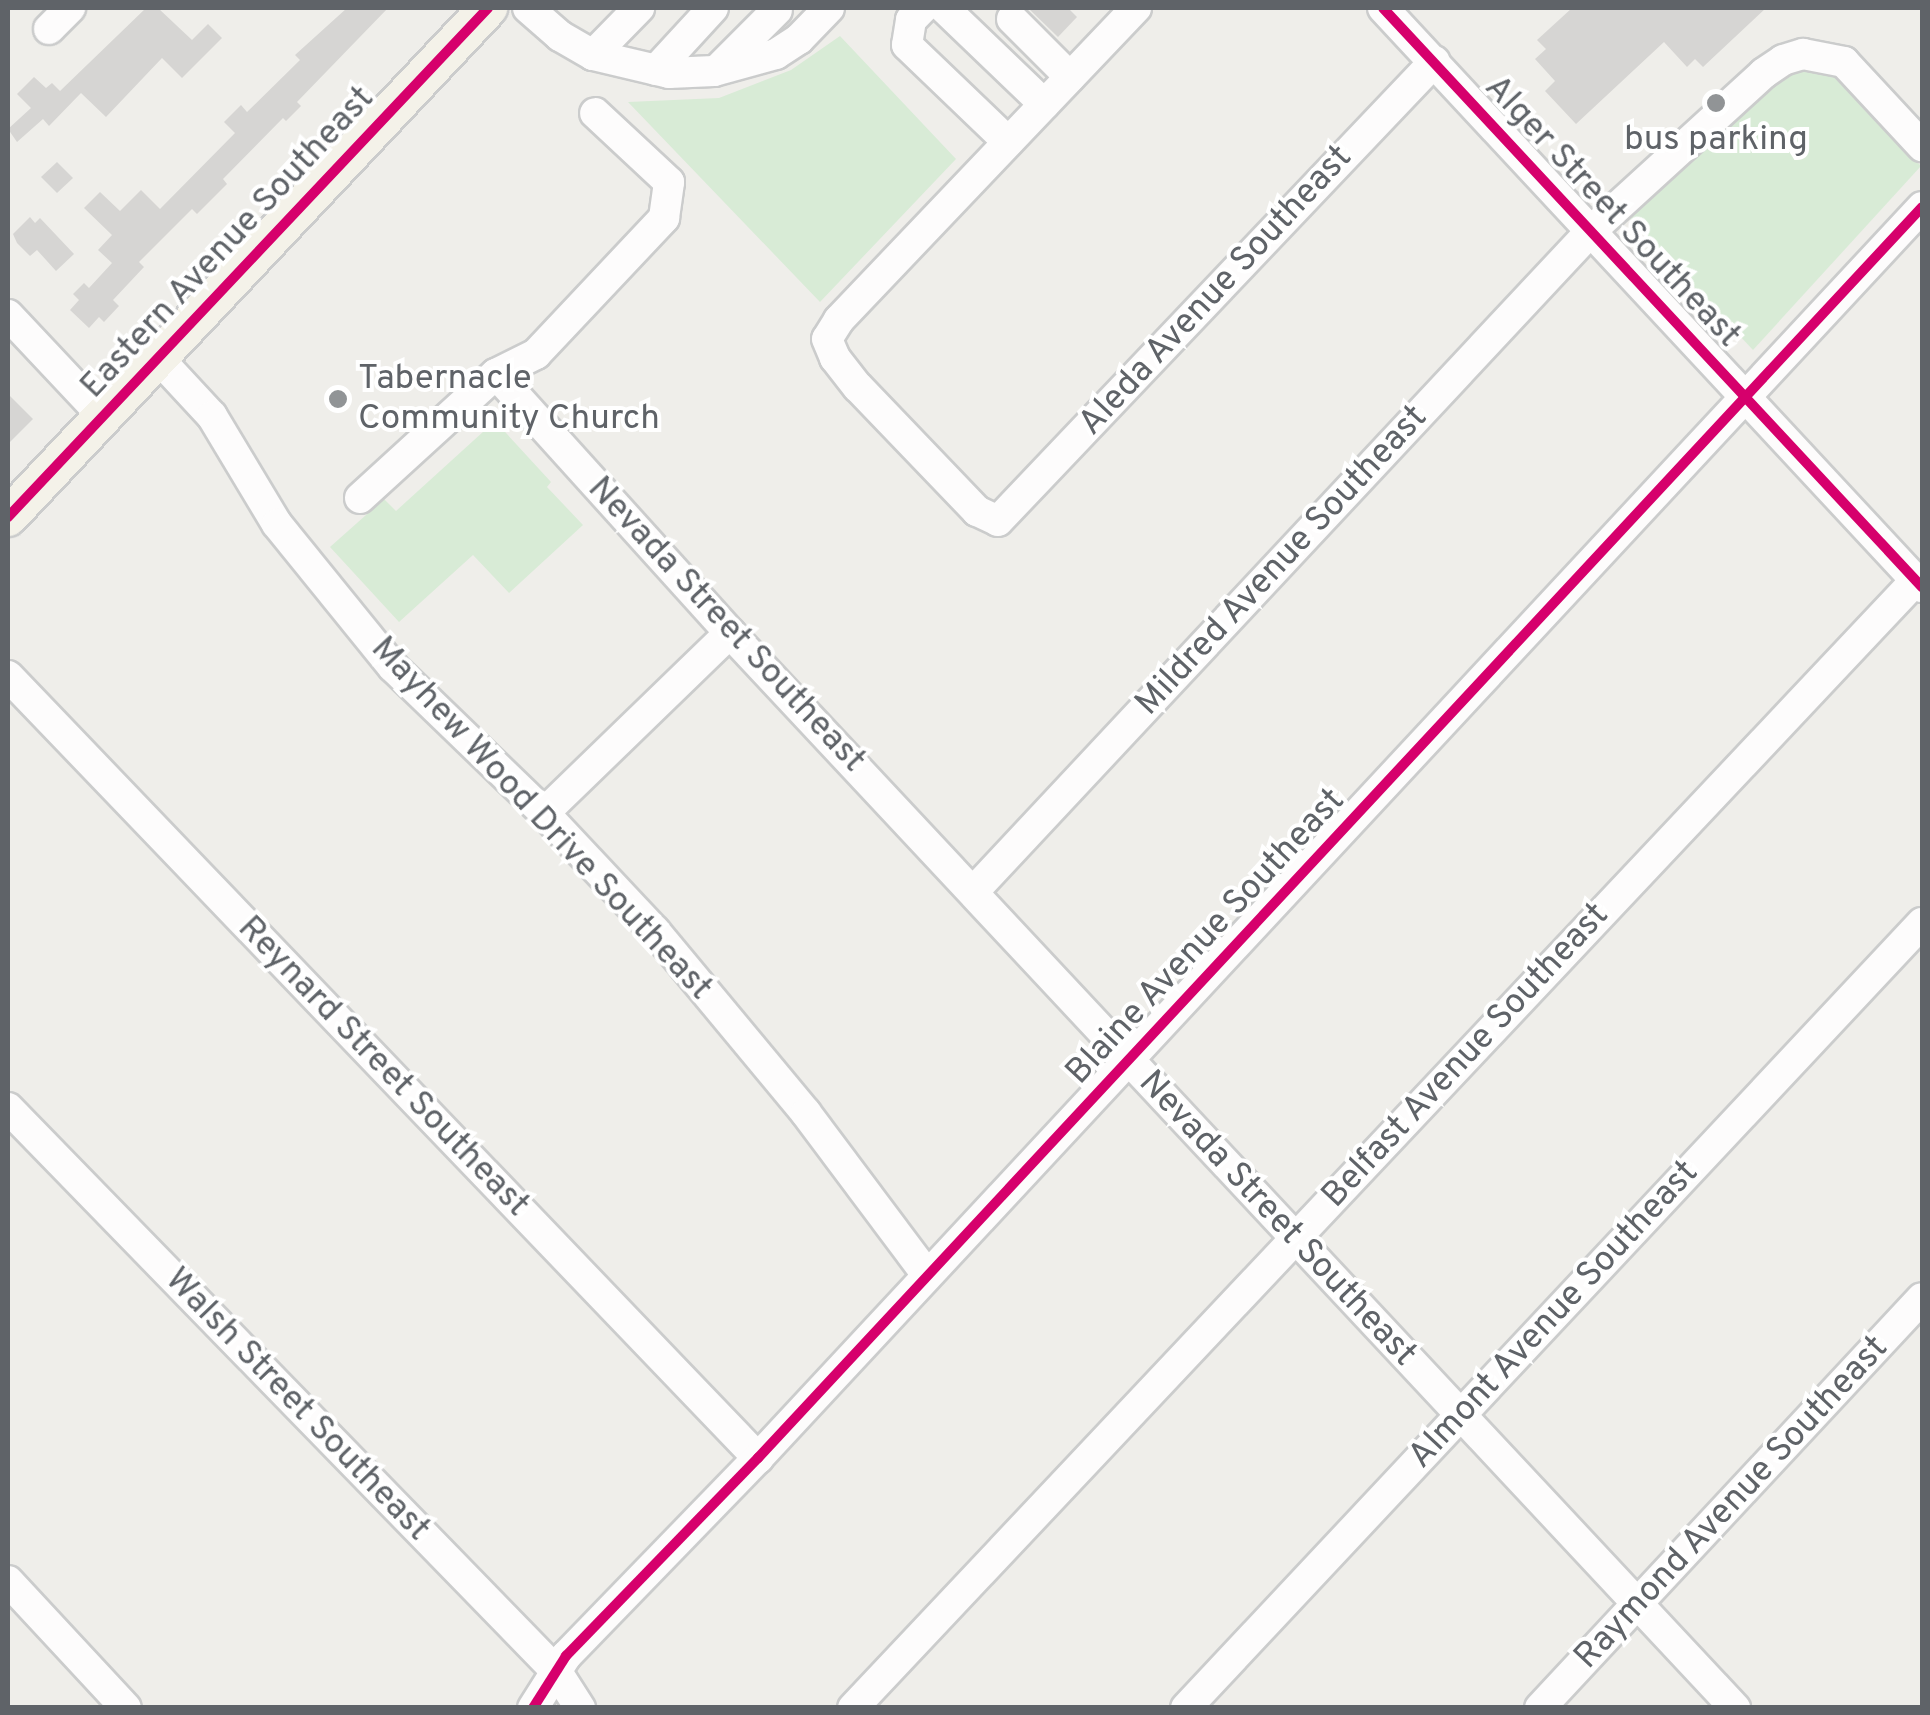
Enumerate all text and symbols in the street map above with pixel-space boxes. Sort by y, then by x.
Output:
street label: Alger Street Southeast [1475,67,1749,357]
street label: Eastern Avenue Southeast [72,78,384,408]
marker: bus parking [1705,92,1727,114]
place label: bus parking [1624,119,1808,161]
street label: Aleda Avenue Southeast [1070,137,1362,445]
place label: Tabernacle Community Church [358,358,660,440]
marker: Tabernacle Community Church [327,388,349,410]
street label: Mildred Avenue Southeast [1127,397,1437,725]
street label: Nevada Street Southeast [578,469,874,781]
street label: Mayhew Wood Drive Southeast [361,628,721,1010]
street label: Blaine Avenue Southeast [1057,780,1355,1094]
street label: Belfast Avenue Southeast [1313,894,1619,1218]
street label: Reynard Street Southeast [228,908,538,1226]
street label: Nevada Street Southeast [1129,1063,1425,1375]
street label: Almont Avenue Southeast [1400,1152,1708,1478]
street label: Walsh Street Southeast [156,1260,438,1550]
street label: Raymond Avenue Southeast [1566,1327,1898,1679]

